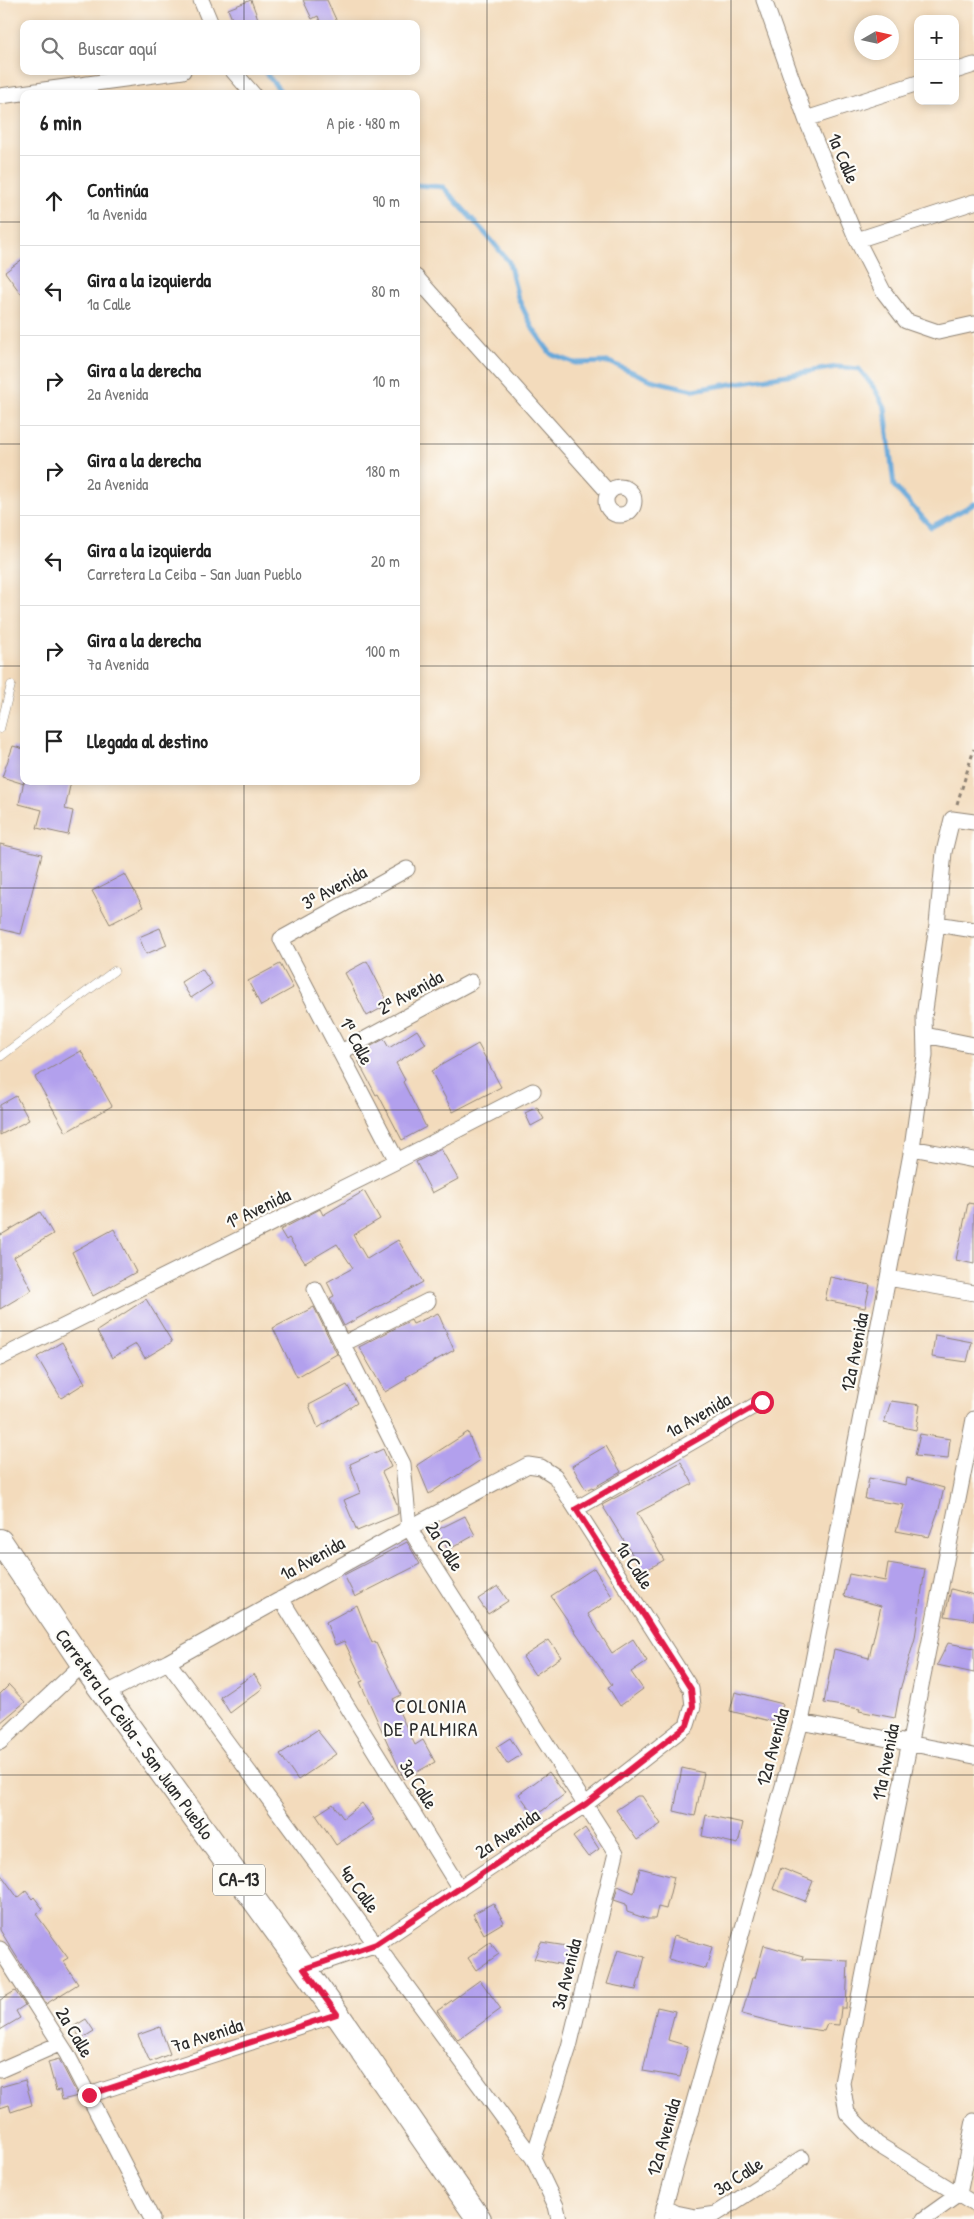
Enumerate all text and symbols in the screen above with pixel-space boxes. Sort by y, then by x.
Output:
north arrow [854,15,899,60]
map controls [914,15,959,105]
button: + [914,15,959,60]
search box [20,20,420,75]
icon: search [38,34,66,62]
text: Buscar aquí [78,35,157,61]
button: − [914,60,959,105]
text: 6 min [40,108,82,137]
text: A pie · 480 m [326,112,400,134]
street label: 1a Calle [822,129,866,188]
text: Continúa [87,177,148,203]
icon: ahead [40,187,68,215]
text: 90 m [372,190,400,212]
text: 1a Avenida [87,203,147,225]
text: Gira a la izquierda [87,267,211,293]
icon: left [40,277,68,305]
text: 80 m [371,280,400,302]
text: 1a Calle [87,293,131,315]
text: Gira a la derecha [87,357,201,383]
icon: right [40,367,68,395]
text: 10 m [372,370,400,392]
text: 2a Avenida [87,383,148,405]
text: Gira a la derecha [87,447,201,473]
icon: right [40,457,68,485]
text: 180 m [366,460,400,482]
text: 2a Avenida [87,473,148,495]
text: Gira a la izquierda [87,537,211,563]
icon: left [40,547,68,575]
text: 20 m [371,550,400,572]
text: Carretera La Ceiba - San Juan Pueblo [87,563,302,585]
text: Gira a la derecha [87,627,201,653]
icon: right [40,637,68,665]
text: 100 m [365,640,400,662]
text: 7a Avenida [87,653,149,675]
icon: arrive [40,727,68,755]
text: Llegada al destino [87,728,208,754]
street label: 3ª Avenida [297,858,372,915]
street label: 2ª Avenida [373,963,448,1021]
street label: 1ª Calle [334,1013,381,1070]
street label: 1ª Avenida [221,1181,295,1235]
street label: 12a Avenida [834,1310,874,1394]
street label: 1a Avenida [661,1386,736,1444]
route start [751,1391,774,1414]
street label: 2a Calle [420,1516,471,1576]
street label: 1a Avenida [275,1529,350,1587]
street label: 1a Calle [610,1536,660,1594]
street label: Carretera La Ceiba - San Juan Pueblo [50,1623,221,1845]
district label: COLONIA DE PALMIRA [383,1692,479,1742]
street label: 12a Avenida [749,1705,795,1789]
street label: 11a Avenida [865,1721,905,1803]
street label: 3a Calle [394,1754,445,1814]
street label: 2a Avenida [470,1802,545,1864]
street label: 4a Calle [334,1860,386,1918]
road number: CA-13 [213,1864,265,1896]
street label: 3a Avenida [545,1935,588,2012]
street label: 2a Calle [50,2002,100,2062]
street label: 7a Avenida [168,2011,246,2059]
route end [78,2084,101,2107]
street label: 12a Avenida [640,2095,687,2179]
street label: 3a Calle [708,2150,768,2202]

